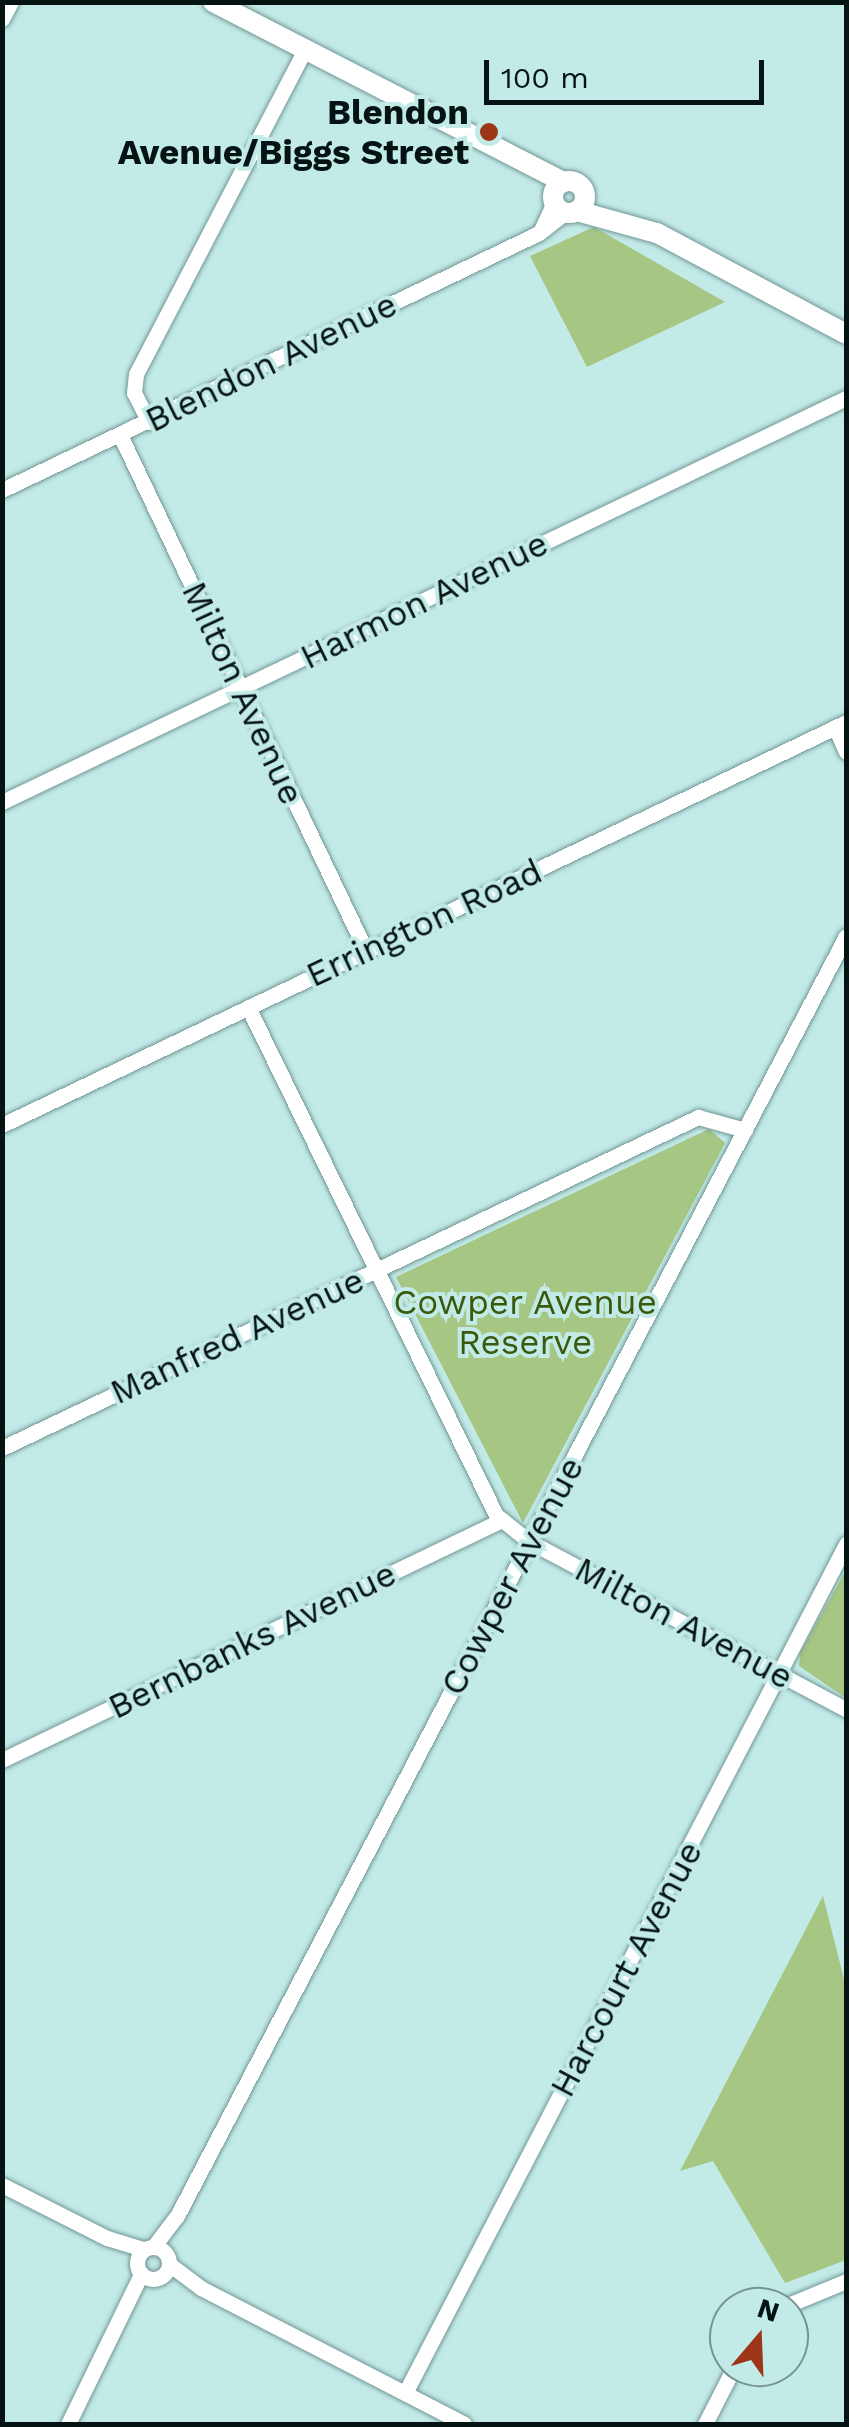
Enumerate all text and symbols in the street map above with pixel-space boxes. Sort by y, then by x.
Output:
scale bar [489,40,769,102]
text: 100 m [501,60,589,95]
place label: Blendon Avenue/Biggs Street [118,91,469,173]
marker: Blendon Avenue/Biggs Street [478,121,500,143]
street label: Blendon Avenue [138,283,404,441]
street label: Harmon Avenue [293,522,555,678]
street label: Milton Avenue [173,574,313,812]
street label: Errington Road [299,850,549,996]
street label: Manfred Avenue [103,1259,371,1413]
park label: Cowper Avenue Reserve [392,1281,658,1363]
street label: Cowper Avenue [431,1449,593,1703]
street label: Milton Avenue [567,1548,801,1698]
street label: Bernbanks Avenue [101,1552,403,1728]
street label: Harcourt Avenue [541,1833,711,2105]
north arrow [709,2287,809,2387]
text: N [753,2291,783,2329]

